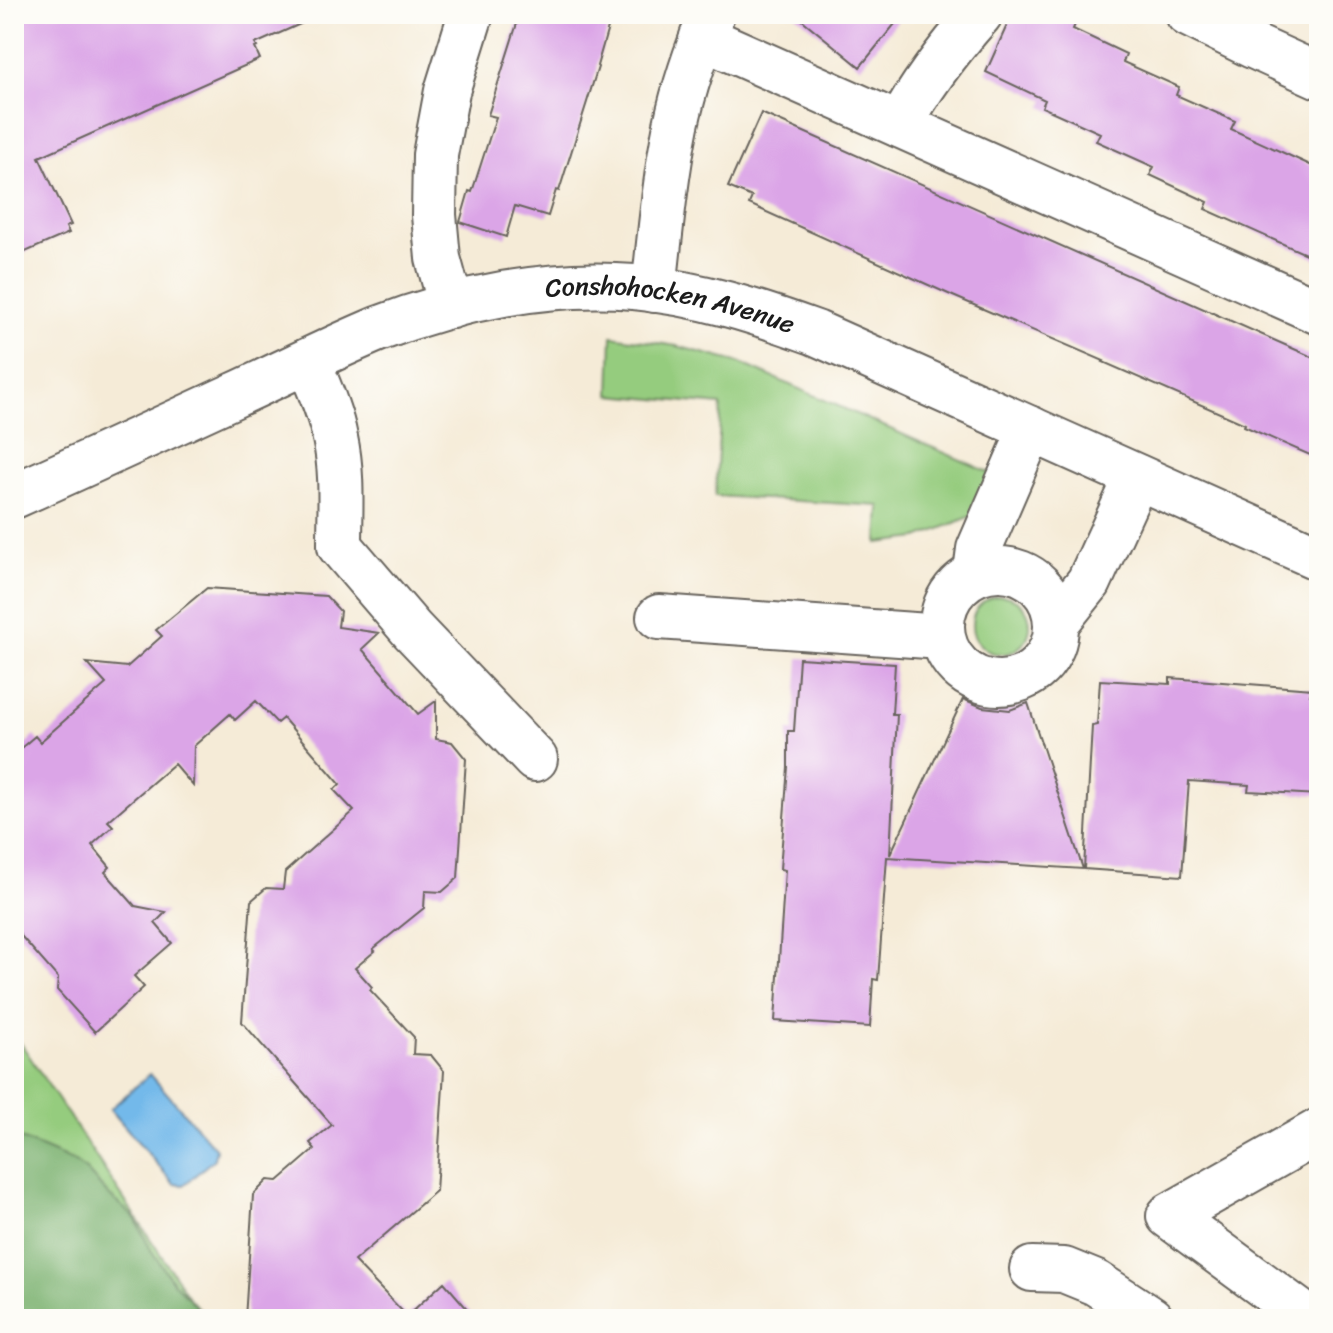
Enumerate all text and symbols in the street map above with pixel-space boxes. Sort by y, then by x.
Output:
street label: Conshohocken Avenue [543,262,801,347]

